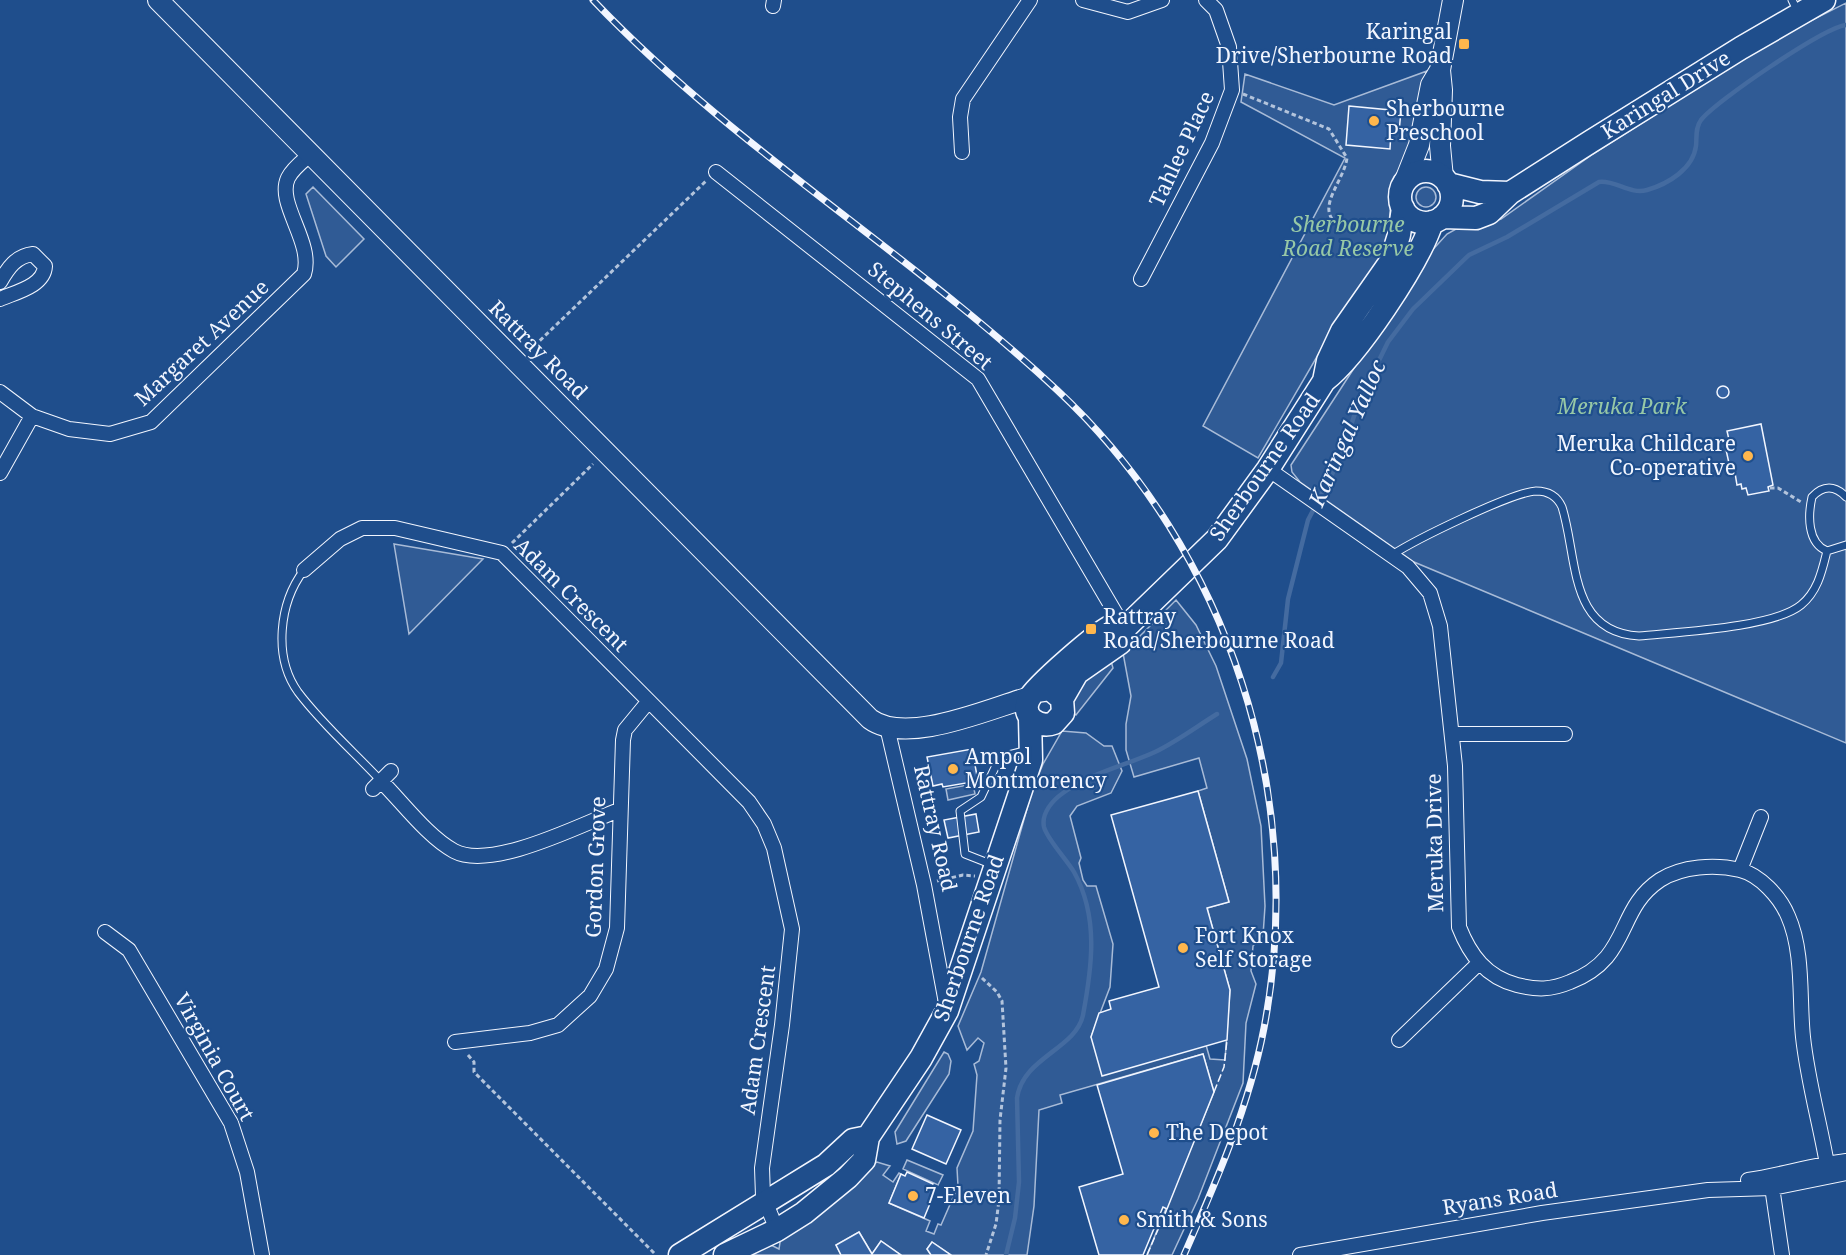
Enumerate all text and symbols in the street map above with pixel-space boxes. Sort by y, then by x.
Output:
place label: Karingal Drive/Sherbourne Road [1216,17,1452,69]
marker: Karingal Drive/Sherbourne Road [1457,37,1471,51]
street label: Karingal Drive [1596,43,1735,145]
street label: Tahlee Place [1142,86,1220,211]
place label: Sherbourne Preschool [1386,94,1505,146]
marker: Sherbourne Preschool [1367,114,1381,128]
park label: Sherbourne Road Reserve [1281,210,1414,262]
street label: Stephens Street [862,255,999,376]
street label: Margaret Avenue [128,273,274,412]
street label: Rattray Road [483,294,594,405]
water label: Karingal Yalloc [1300,354,1392,512]
street label: Sherbourne Road [1203,387,1326,546]
park label: Meruka Park [1557,392,1688,420]
place label: Meruka Childcare Co-operative [1557,429,1736,481]
marker: Meruka Childcare Co-operative [1741,449,1755,463]
street label: Adam Crescent [509,531,635,657]
place label: Rattray Road/Sherbourne Road [1103,602,1335,654]
marker: Rattray Road/Sherbourne Road [1084,622,1098,636]
place label: Ampol Montmorency [965,742,1107,794]
street label: Rattray Road [908,762,964,894]
marker: Ampol Montmorency [946,762,960,776]
street label: Meruka Drive [1419,773,1449,913]
street label: Gordon Grove [579,796,611,938]
street label: Sherbourne Road [926,850,1010,1025]
place label: Fort Knox Self Storage [1195,921,1312,973]
marker: Fort Knox Self Storage [1176,941,1190,955]
street label: Adam Crescent [733,963,781,1116]
street label: Virginia Court [168,988,262,1125]
place label: The Depot [1166,1118,1268,1146]
marker: The Depot [1147,1126,1161,1140]
street label: Ryans Road [1440,1175,1559,1221]
place label: 7-Eleven [925,1181,1011,1209]
marker: 7-Eleven [906,1189,920,1203]
place label: Smith & Sons [1136,1205,1268,1233]
marker: Smith & Sons [1117,1213,1131,1227]

